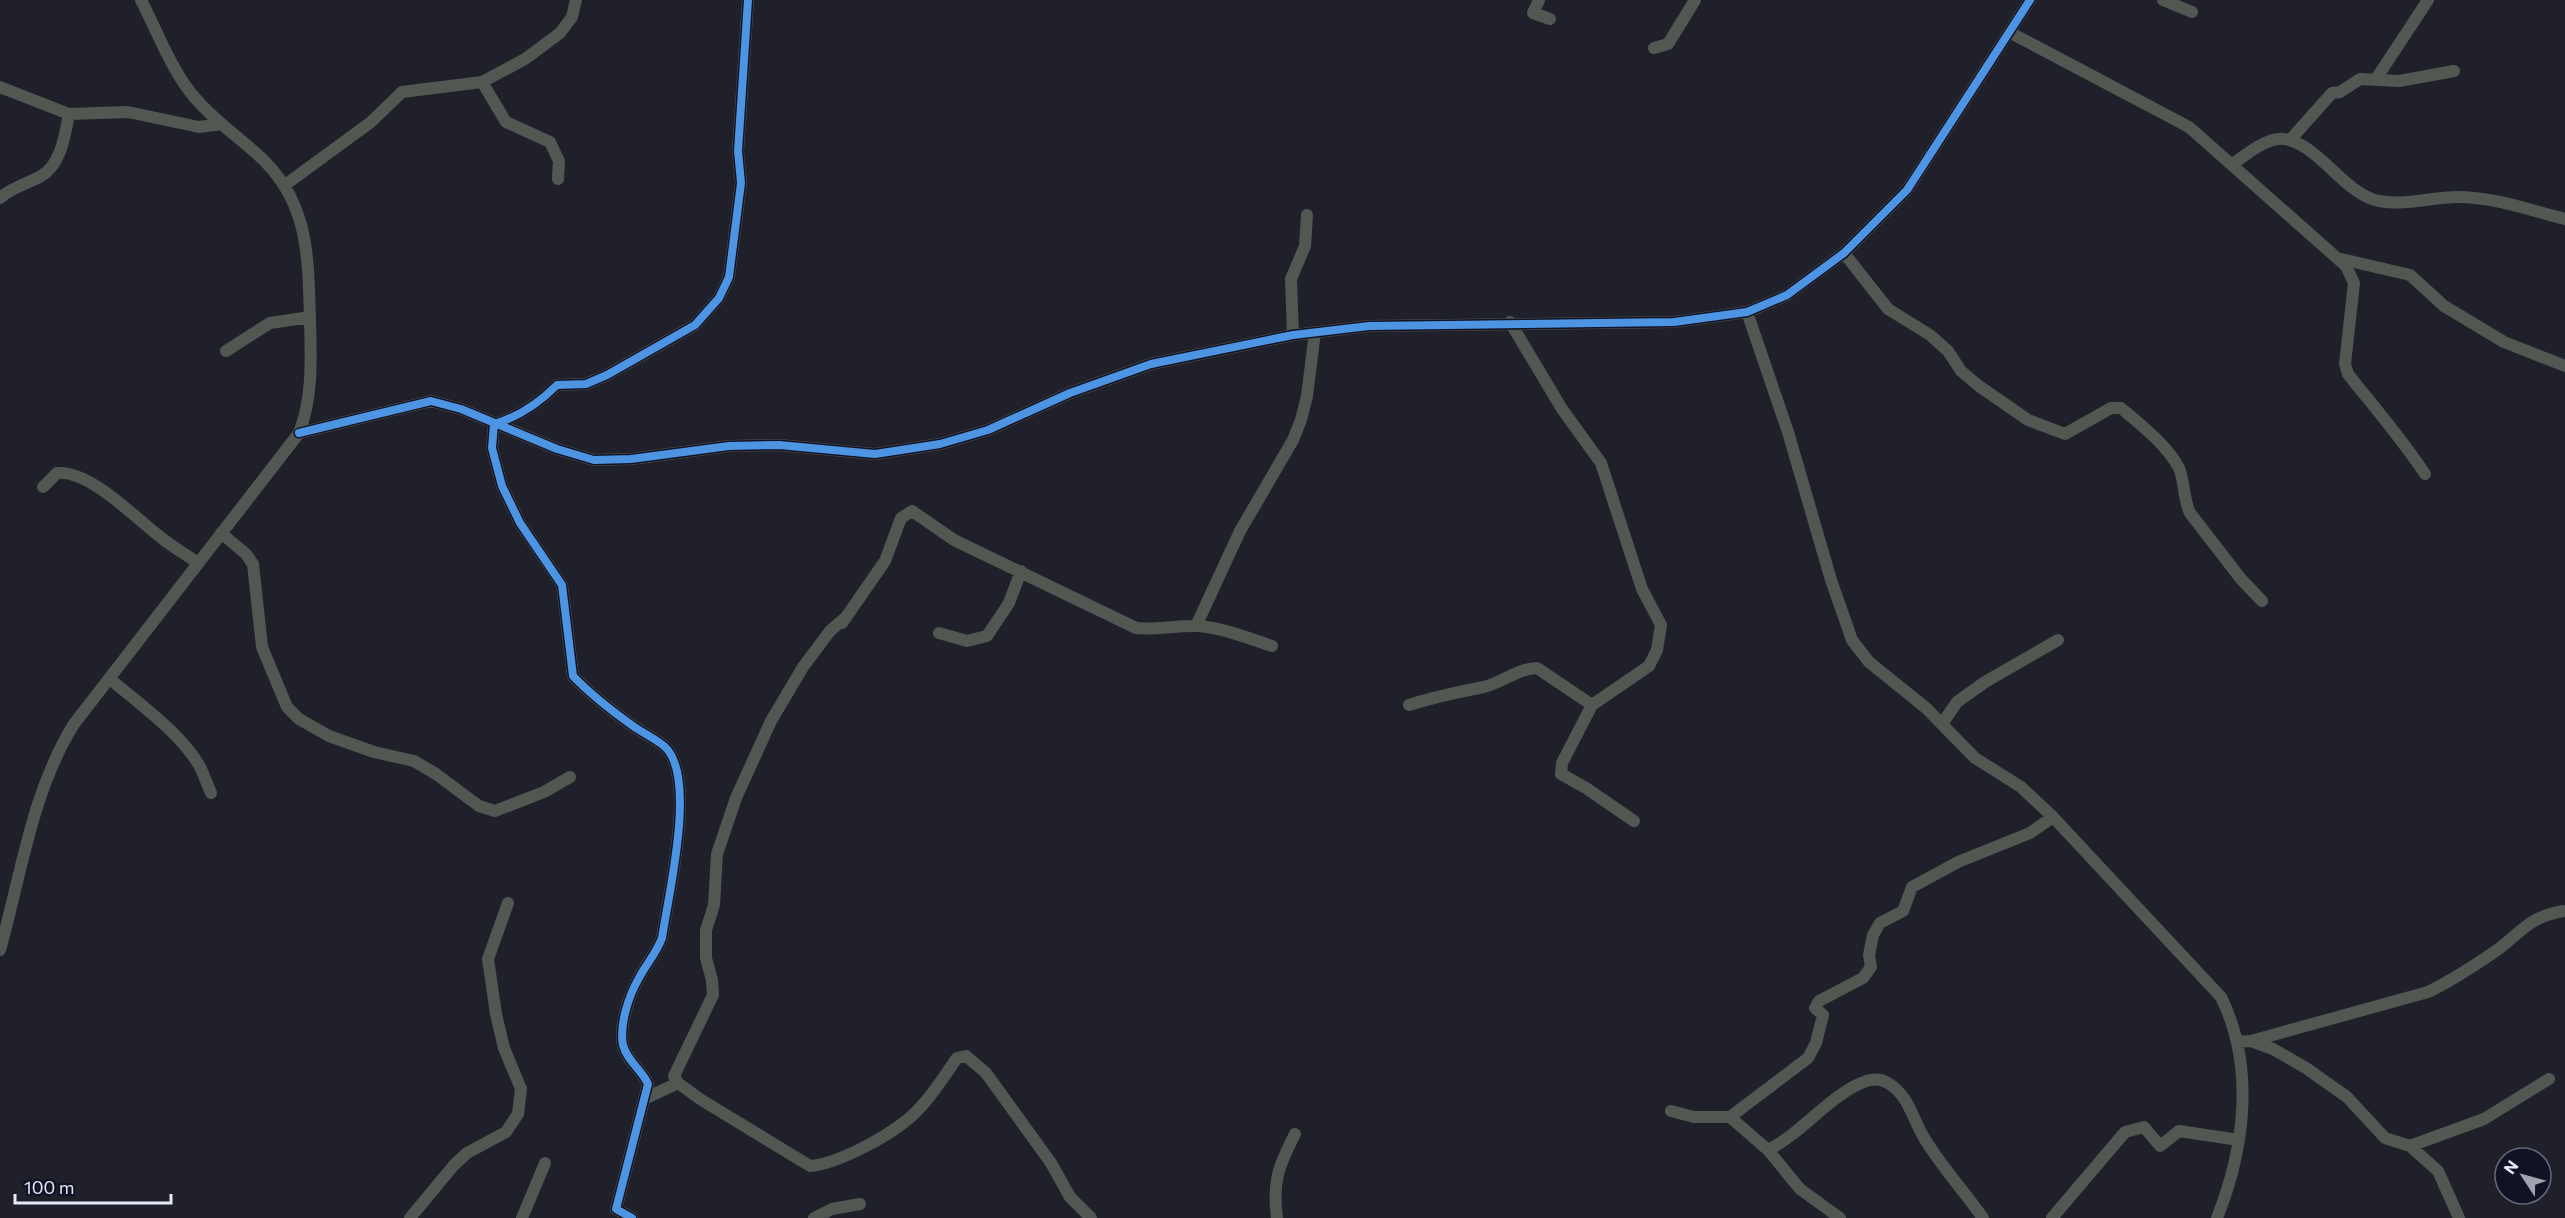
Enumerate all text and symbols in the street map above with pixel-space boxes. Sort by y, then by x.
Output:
north arrow [2493,1146,2553,1206]
text: N [2499,1156,2522,1177]
scale bar [15,1167,171,1205]
text: 100 m [24,1176,74,1198]

